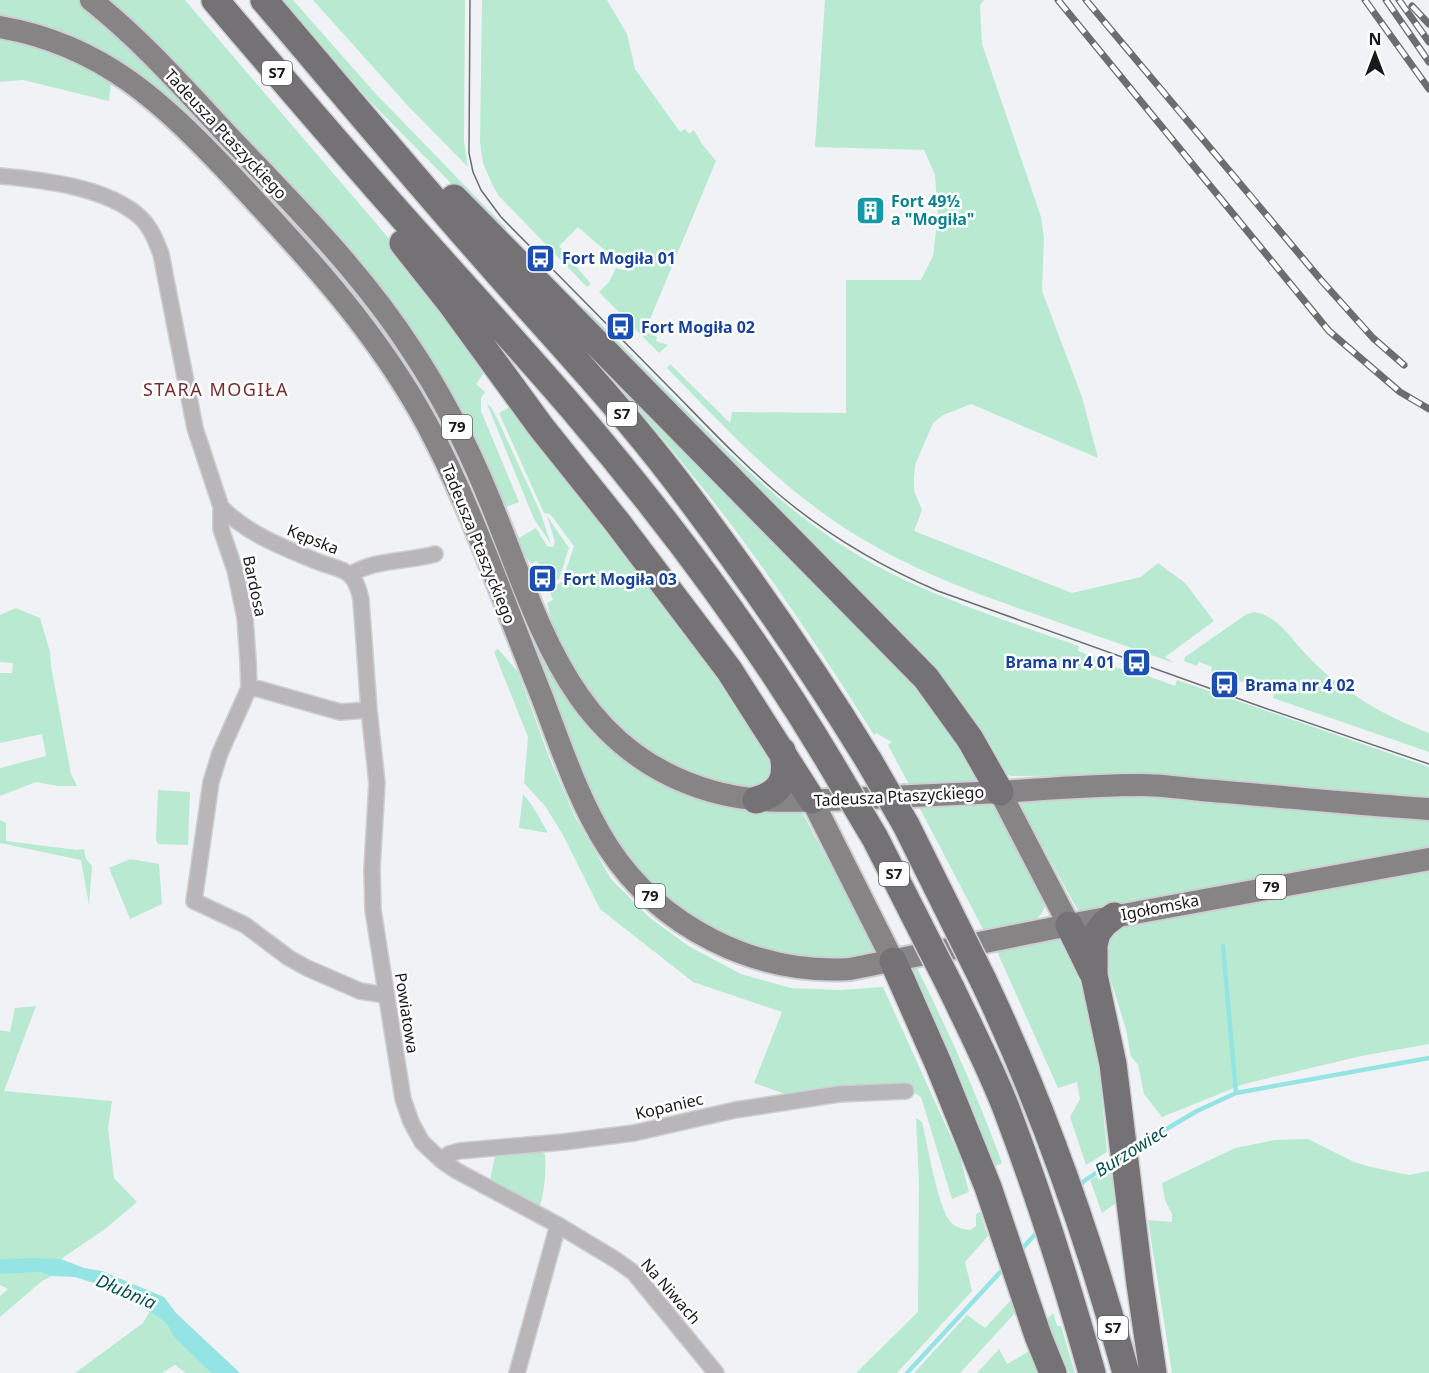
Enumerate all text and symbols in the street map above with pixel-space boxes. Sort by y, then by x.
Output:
north arrow [1345,24,1405,84]
text: N [1368,28,1382,50]
road number: S7 [262,61,292,85]
street label: Tadeusza Ptaszyckiego [160,64,292,204]
place label: Fort 49½ a "Mogiła" [891,190,974,230]
building icon: Fort 49½ a "Mogiła" [854,194,886,226]
bus stop icon: Fort Mogiła 01 [525,242,557,274]
place label: Fort Mogiła 01 [562,247,676,269]
bus stop icon: Fort Mogiła 02 [604,311,636,343]
place label: Fort Mogiła 02 [641,316,755,338]
district label: STARA MOGIŁA [143,377,289,401]
road number: S7 [607,402,637,426]
road number: 79 [442,415,472,439]
street label: Tadeusza Ptaszyckiego [437,461,521,627]
street label: Kępska [284,519,342,559]
street label: Bardosa [238,553,272,619]
bus stop icon: Fort Mogiła 03 [526,563,558,595]
place label: Fort Mogiła 03 [563,568,677,590]
bus stop icon: Brama nr 4 01 [1120,646,1152,678]
place label: Brama nr 4 01 [1005,651,1115,673]
bus stop icon: Brama nr 4 02 [1208,669,1240,701]
place label: Brama nr 4 02 [1245,674,1355,696]
street label: Tadeusza Ptaszyckiego [813,781,985,811]
road number: S7 [879,862,909,886]
road number: 79 [1256,875,1286,899]
road number: 79 [635,884,665,908]
street label: Igołomska [1119,889,1201,925]
street label: Powiatowa [390,971,424,1055]
street label: Kopaniec [633,1087,705,1124]
water label: Burzowiec [1090,1118,1172,1182]
street label: Na Niwach [636,1253,706,1329]
water label: Dłubnia [93,1268,160,1314]
road number: S7 [1098,1316,1128,1340]

